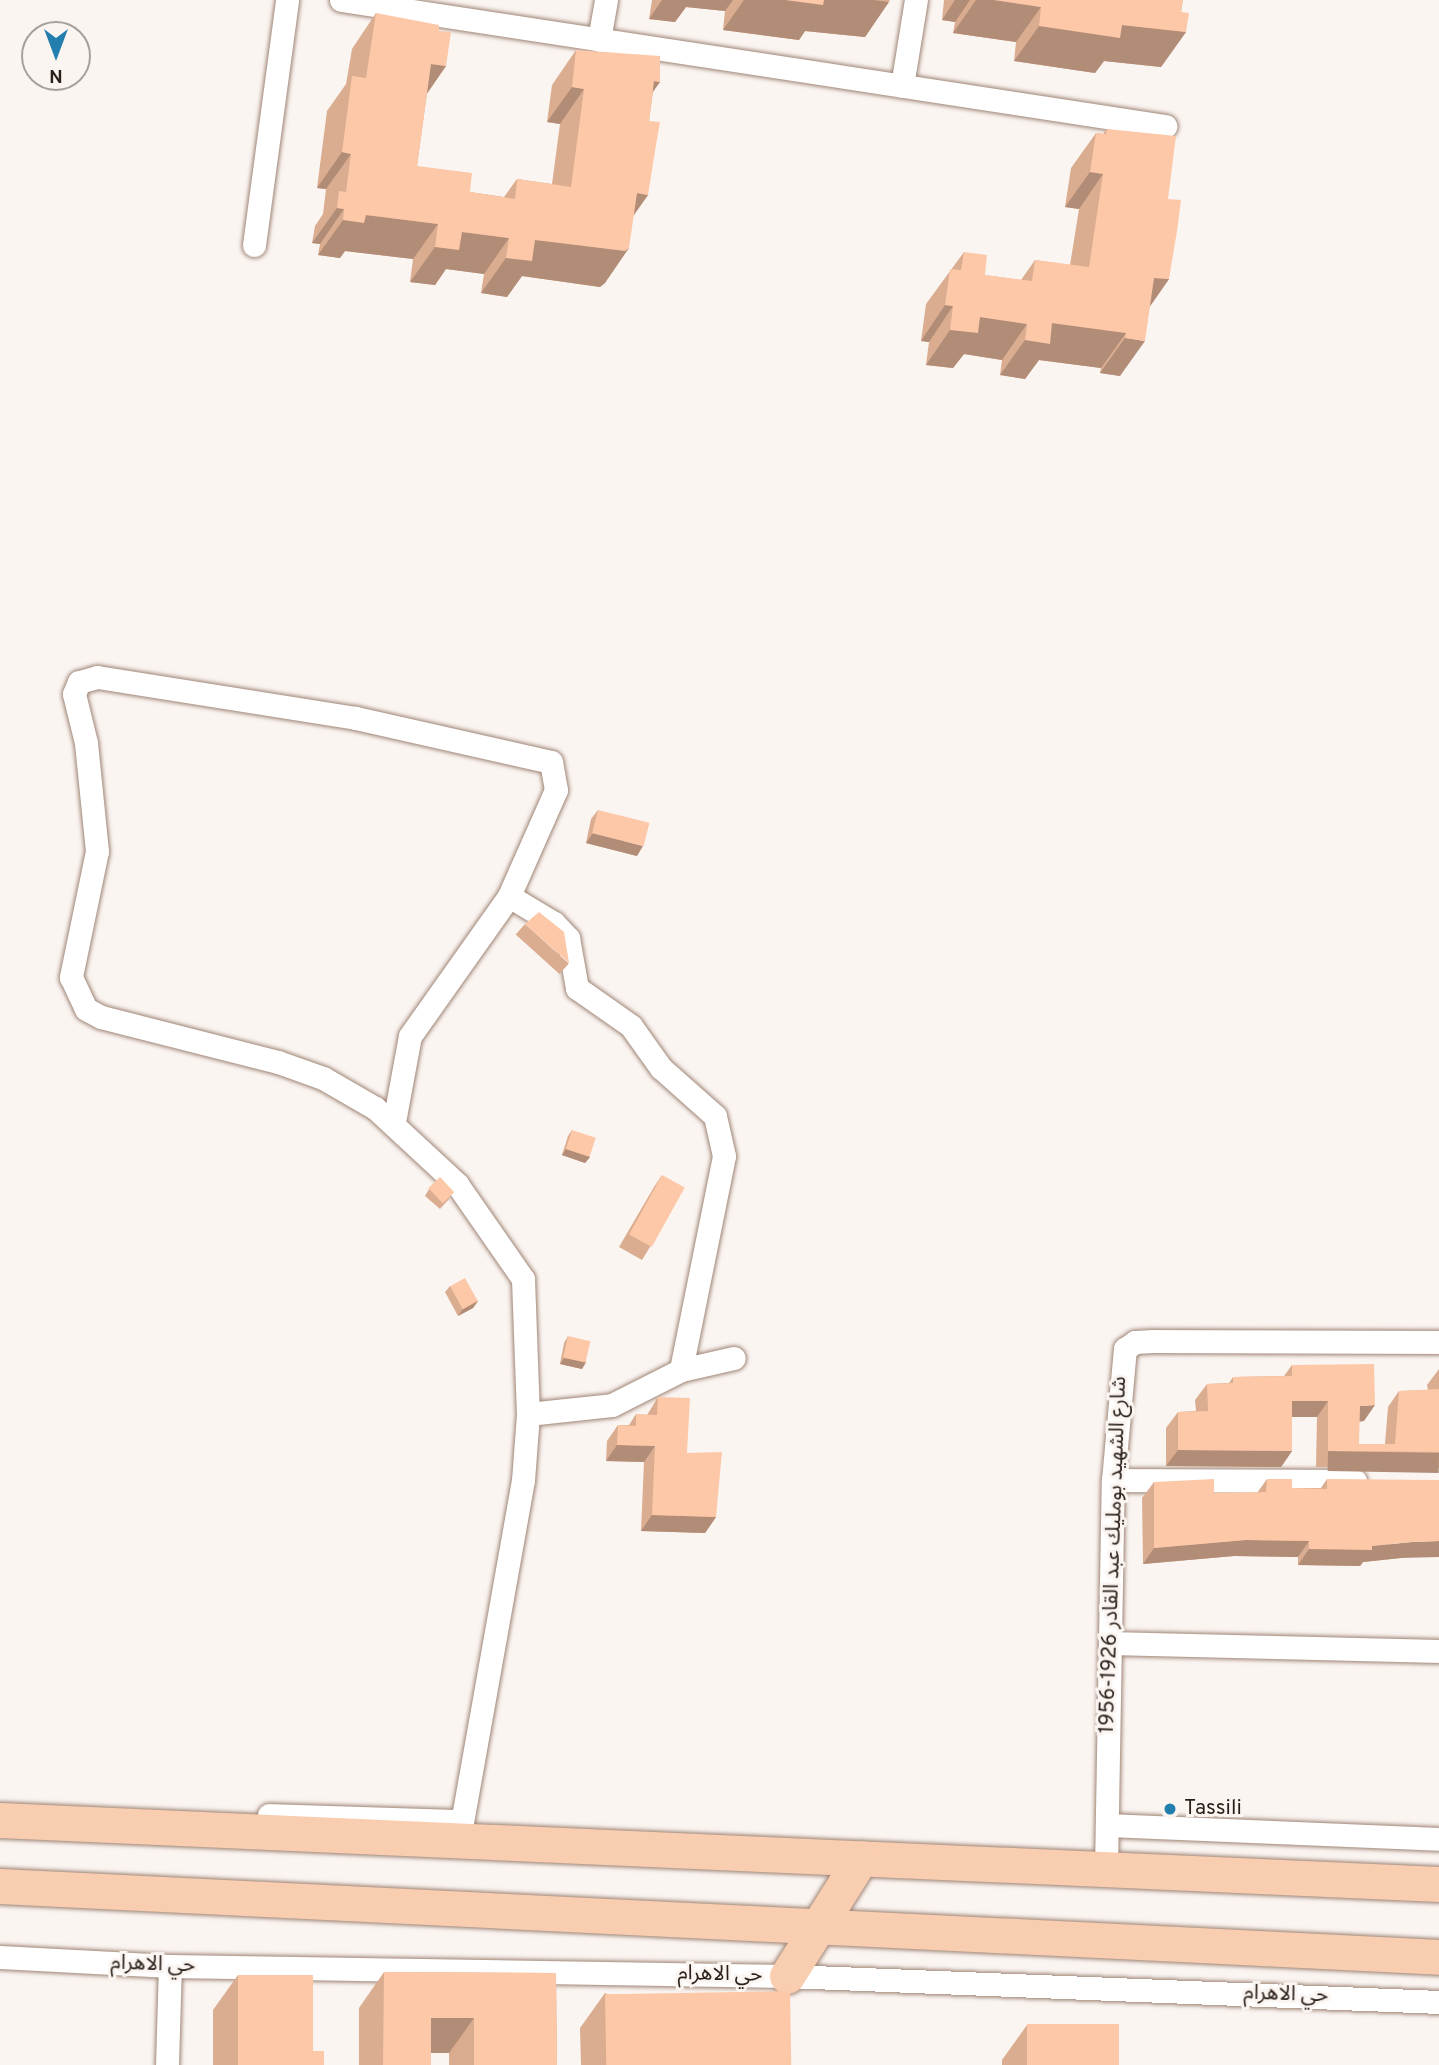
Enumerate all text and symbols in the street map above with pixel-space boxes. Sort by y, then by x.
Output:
north arrow [21,21,91,91]
text: N [49,63,63,87]
street label: شارع الشهيد بومليك عبد القادر 1926-1956 [1095,1376,1133,1734]
place label: Tassili [1184,1796,1242,1822]
marker: Tassili [1162,1801,1178,1817]
street label: حي الاهرام [110,1951,196,1979]
street label: حي الاهرام [677,1962,763,1988]
street label: حي الاهرام [1243,1981,1329,2009]

